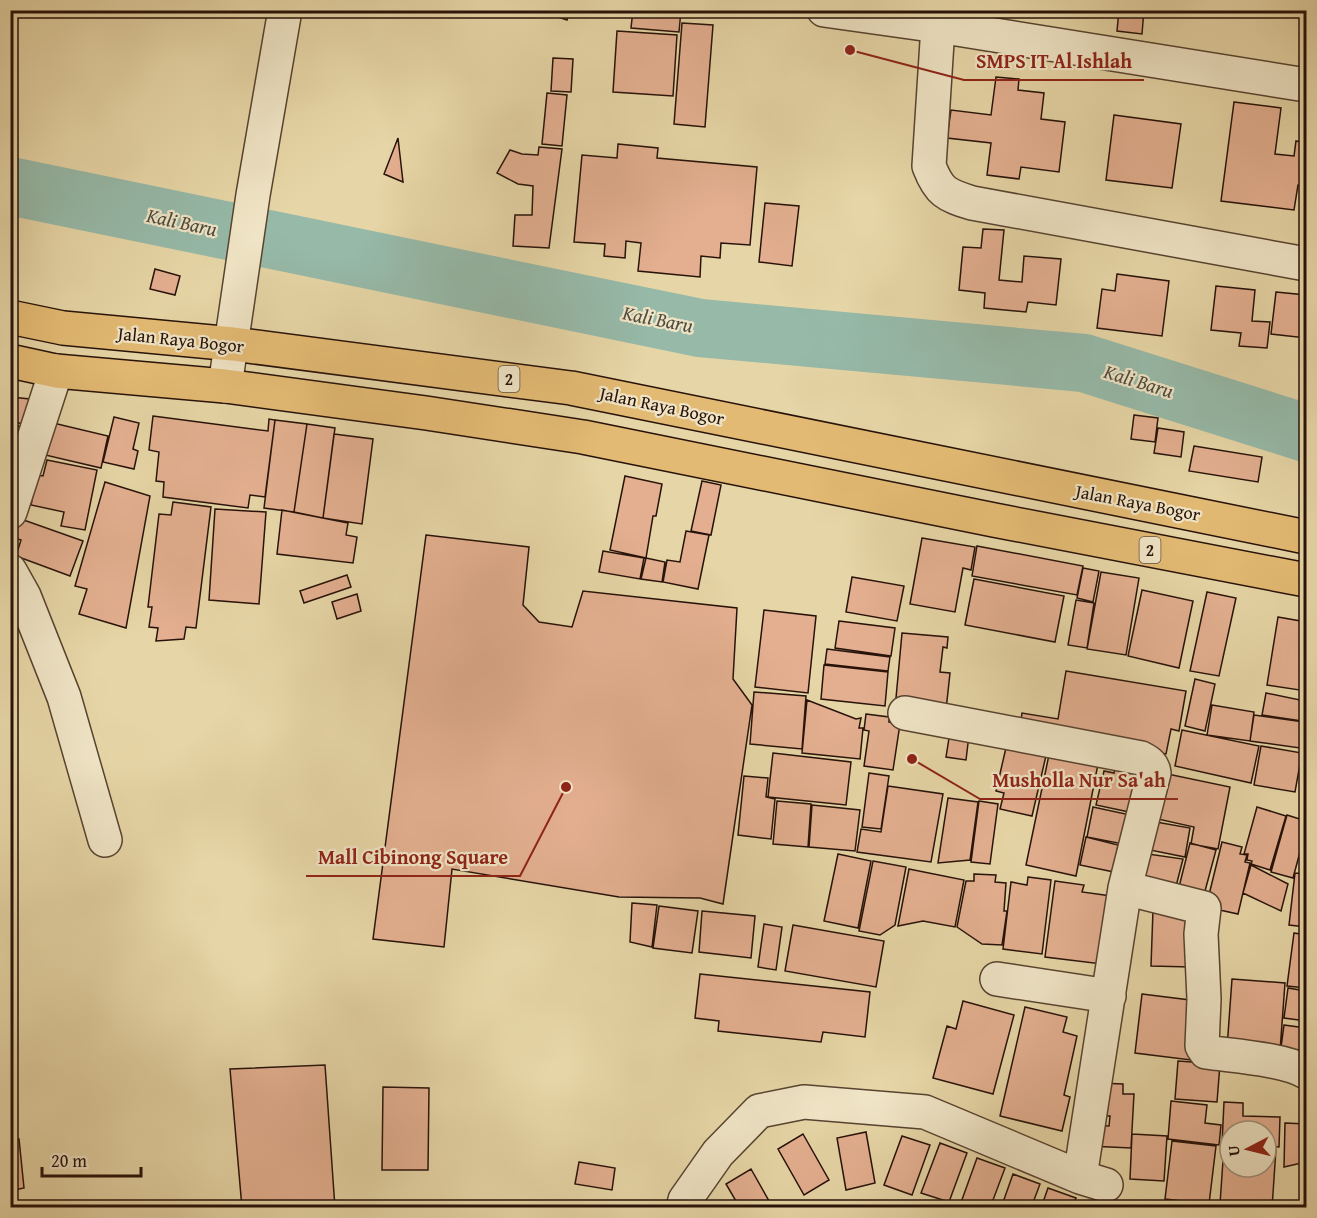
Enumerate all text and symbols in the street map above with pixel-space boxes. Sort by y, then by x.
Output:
callout: SMPS IT Al Ishlah [964,42,1144,80]
text: SMPS IT Al Ishlah [976,46,1132,75]
water label: Kali Baru [143,200,220,243]
water label: Kali Baru [619,297,696,340]
street label: Jalan Raya Bogor [115,319,246,360]
water label: Kali Baru [1100,356,1178,405]
road number: 2 [498,366,520,392]
street label: Jalan Raya Bogor [595,379,727,432]
street label: Jalan Raya Bogor [1071,477,1203,528]
road number: 2 [1140,537,1160,563]
callout: Musholla Nur Sa'ah [980,761,1178,799]
text: Musholla Nur Sa'ah [992,765,1166,794]
callout: Mall Cibinong Square [306,838,520,876]
text: Mall Cibinong Square [318,842,508,871]
north arrow [1218,1119,1278,1179]
scale bar [42,1140,141,1178]
text: U [1221,1144,1246,1158]
text: 20 m [51,1147,87,1174]

